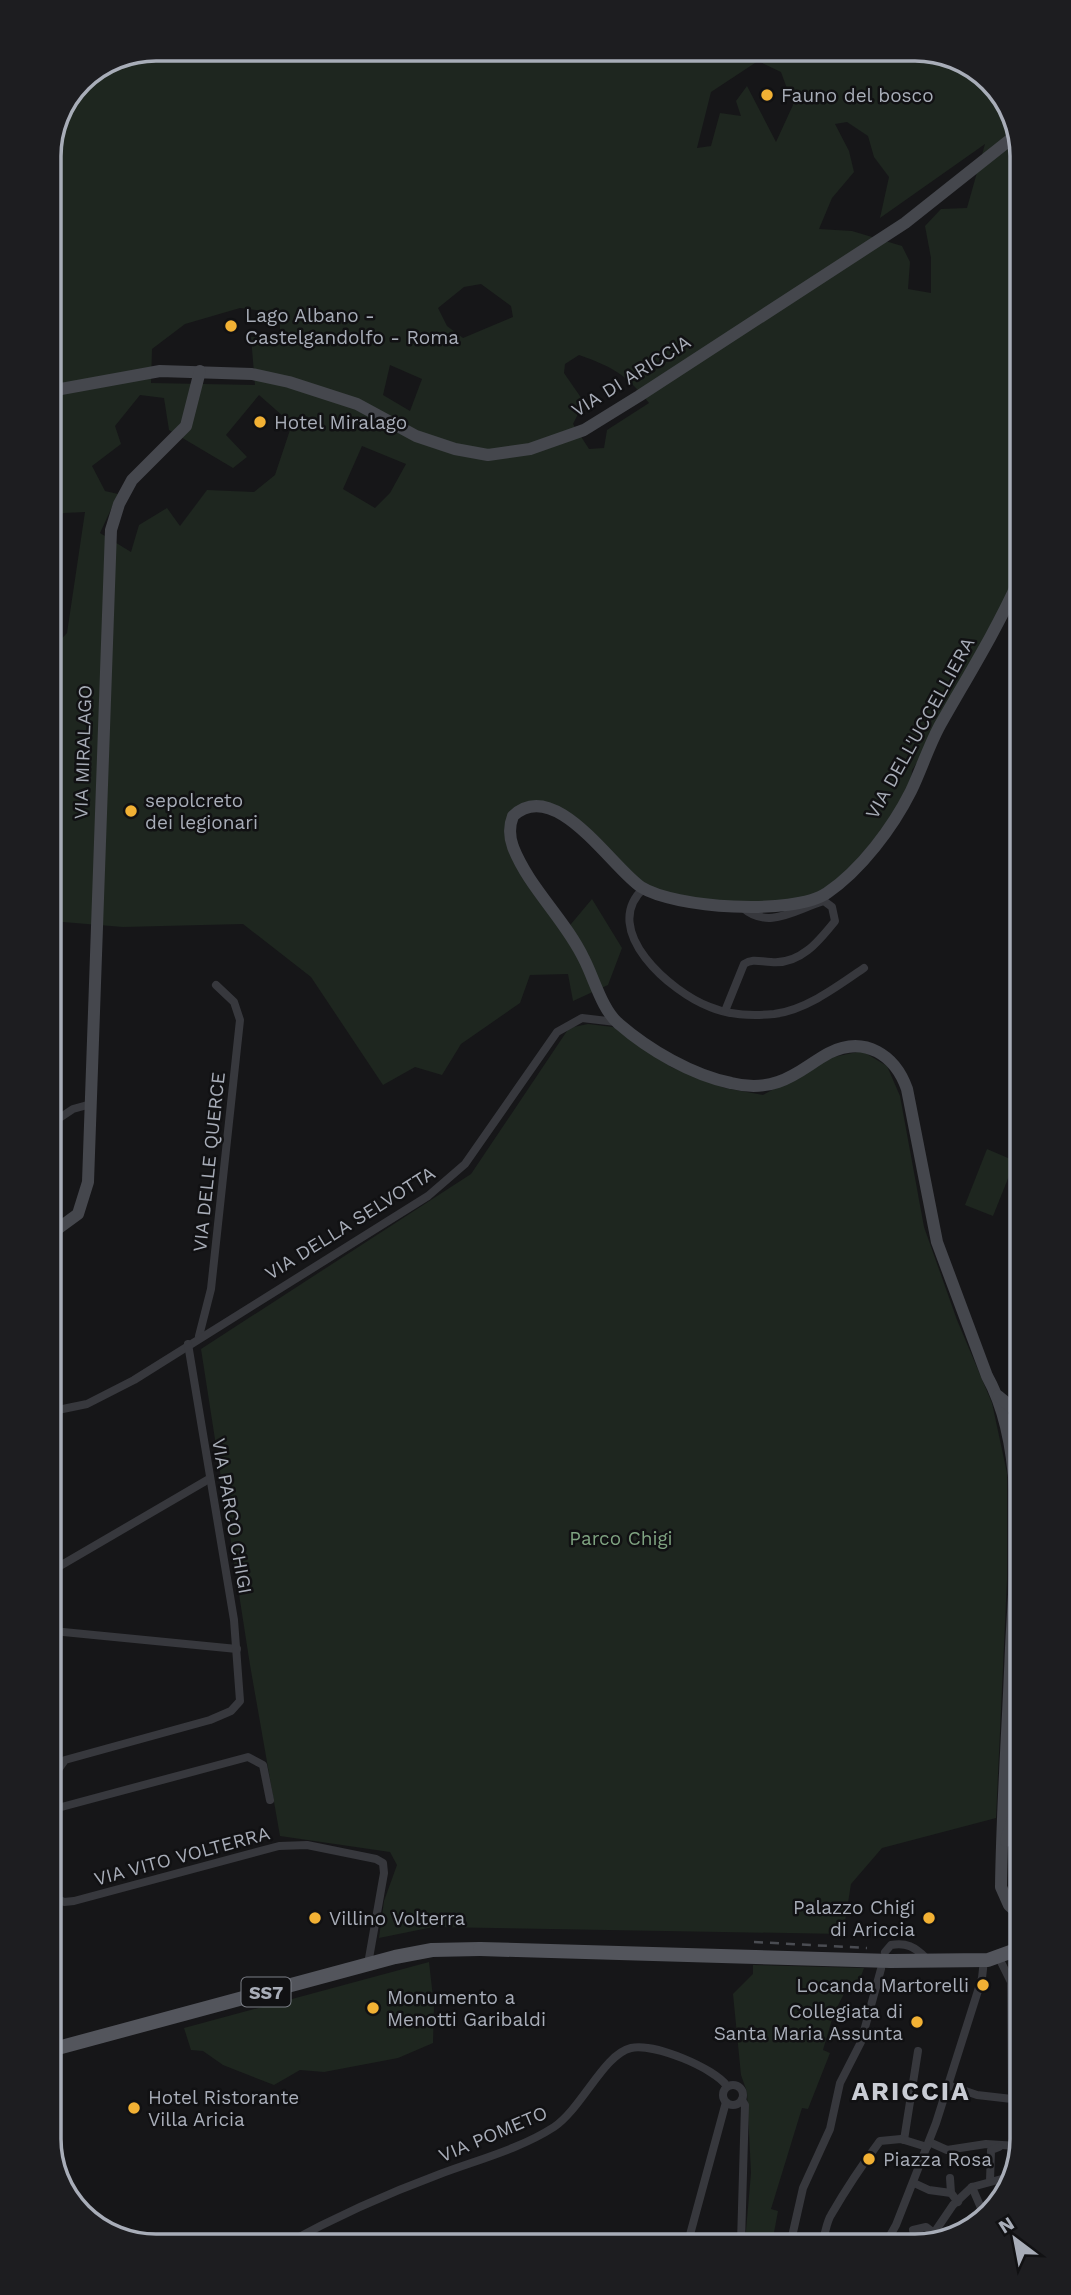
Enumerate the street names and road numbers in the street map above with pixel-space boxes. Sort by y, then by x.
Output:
street label: VIA DI ARICCIA [567,330,695,422]
street label: VIA DELL'UCCELLIERA [860,633,980,823]
street label: VIA MIRALAGO [69,684,97,820]
street label: VIA DELLE QUERCE [188,1071,230,1253]
street label: VIA DELLA SELVOTTA [261,1161,440,1285]
street label: VIA PARCO CHIGI [207,1436,257,1596]
street label: VIA VITO VOLTERRA [92,1821,273,1891]
road number: SS7 [242,1978,290,2006]
street label: VIA POMETO [435,2101,551,2167]

